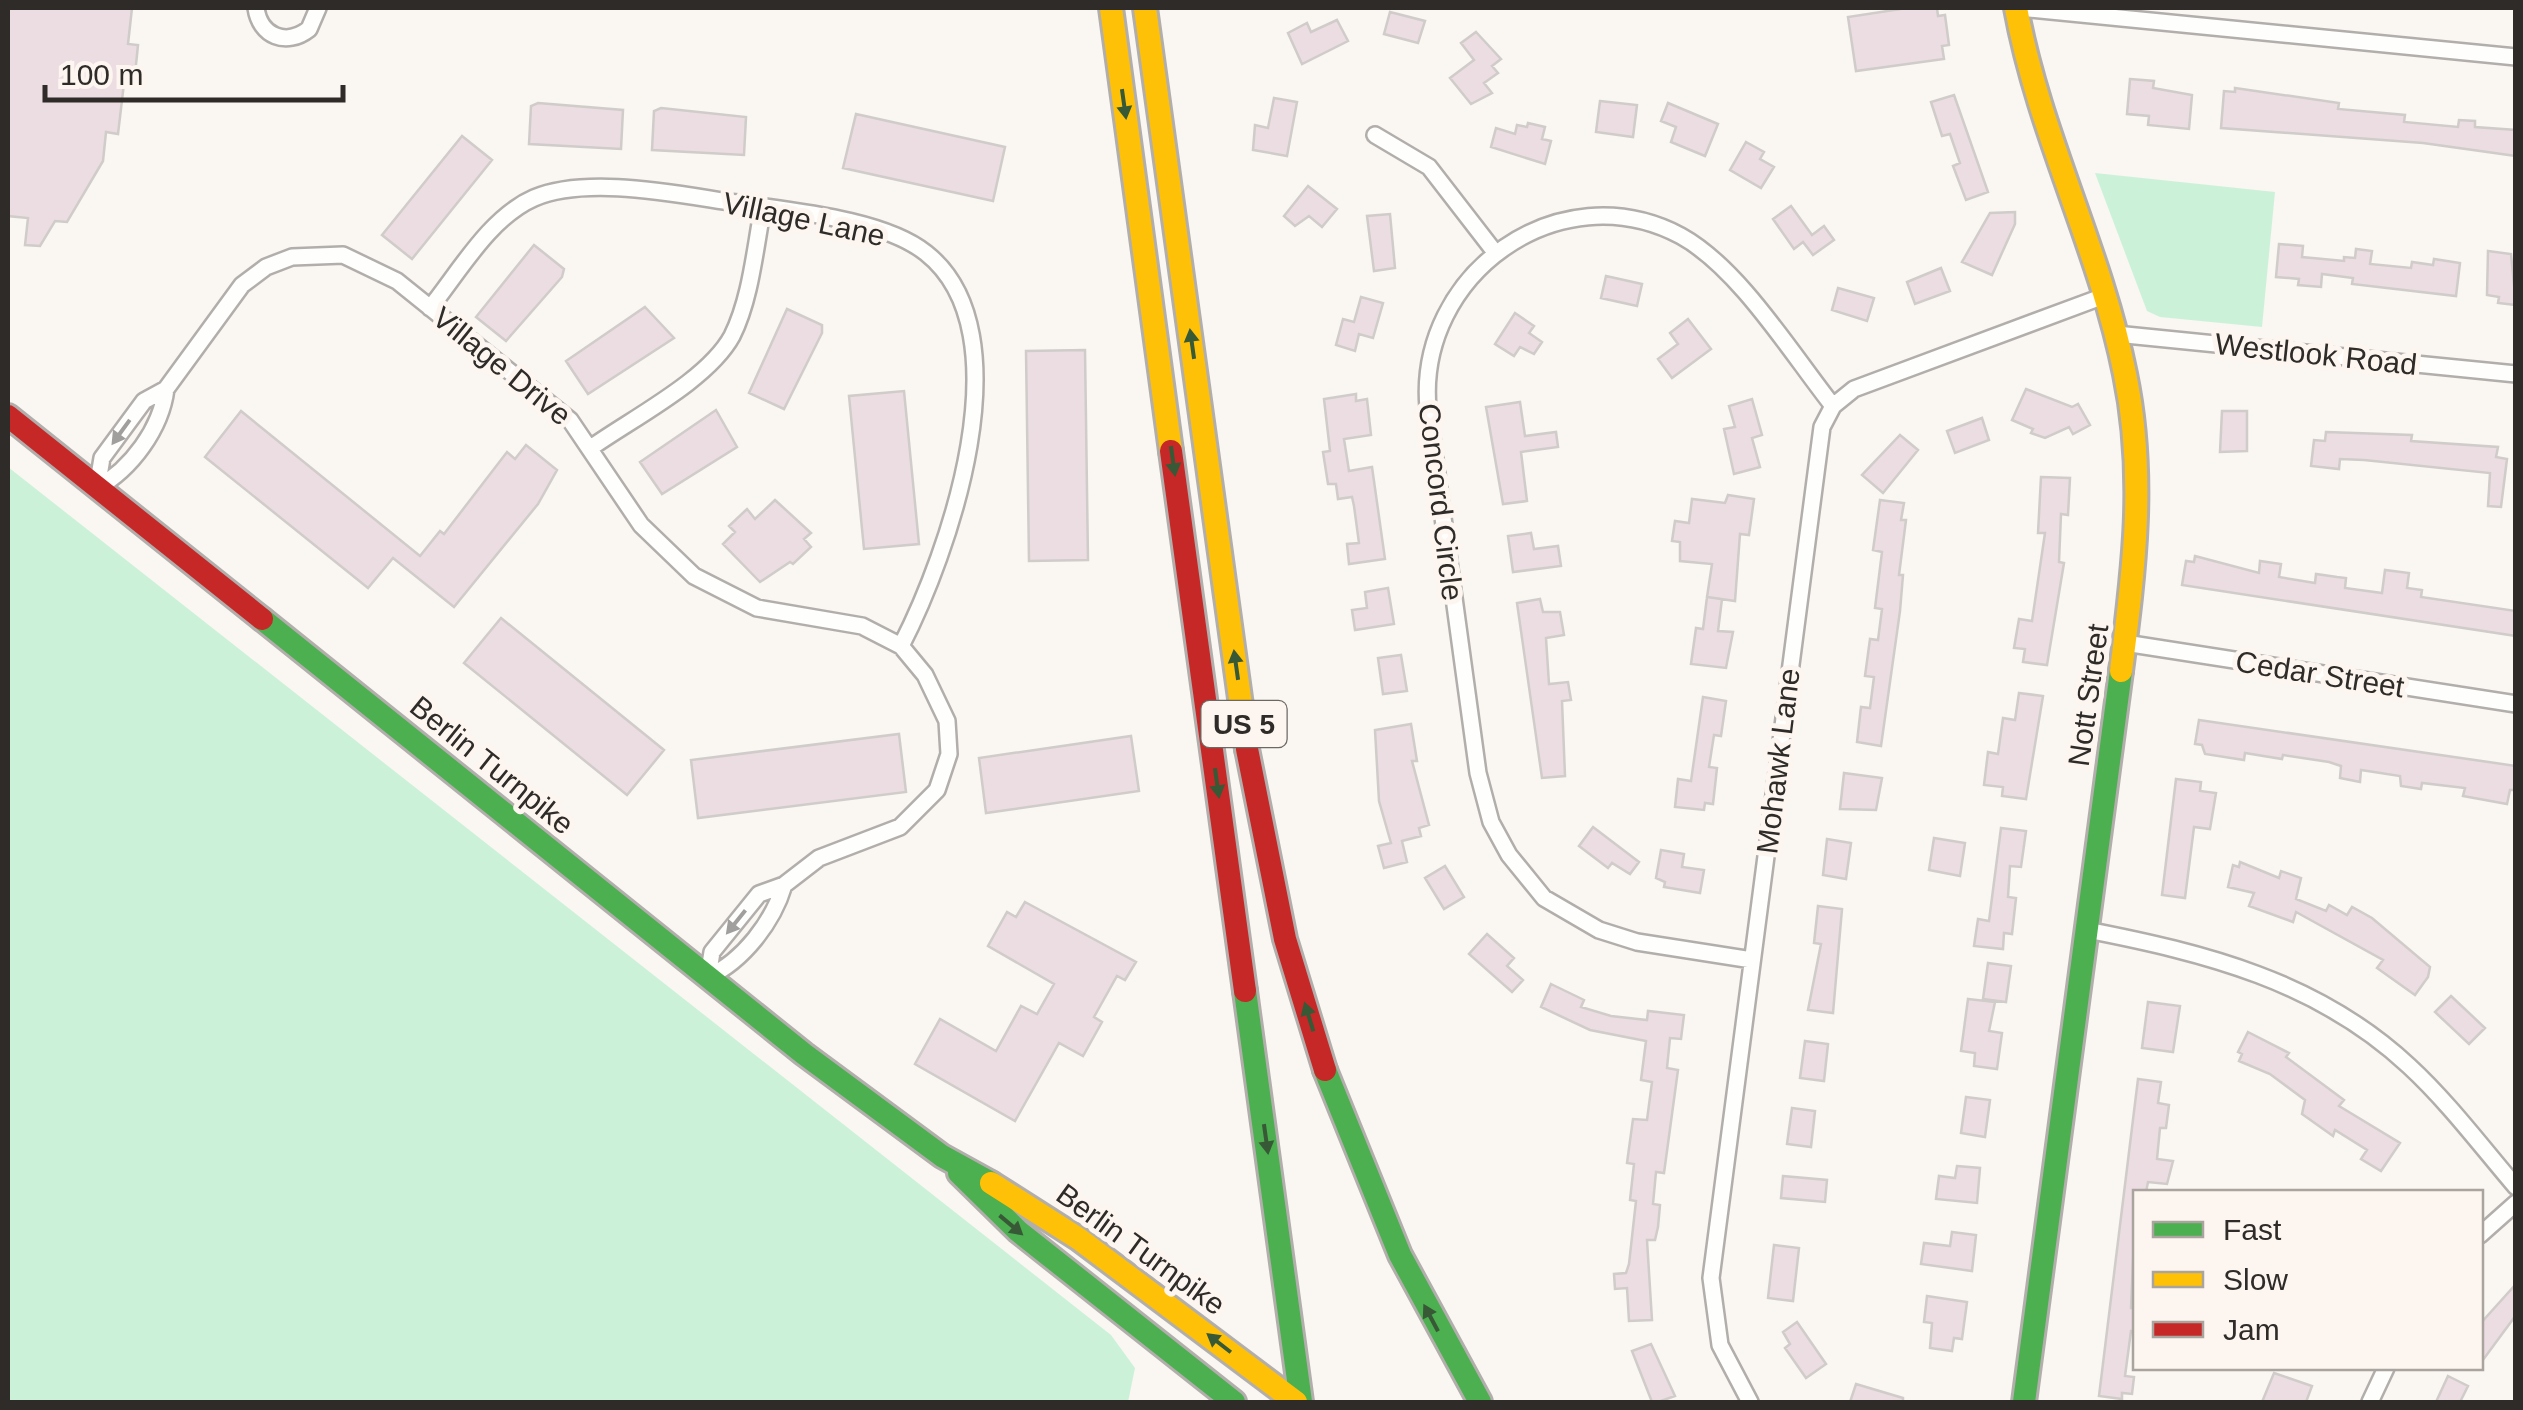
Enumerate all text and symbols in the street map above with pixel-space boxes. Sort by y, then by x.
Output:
scale bar [45,40,342,102]
text: 100 m [60,58,143,91]
one-way arrow [1117,89,1133,120]
street label: Village Lane [720,186,888,252]
street label: Village Drive [426,300,578,432]
one-way arrow [1183,327,1199,359]
street label: Westlook Road [2213,327,2419,381]
street label: Concord Circle [1413,402,1469,602]
one-way arrow [112,419,131,445]
one-way arrow [1166,445,1182,477]
street label: Nott Street [2062,621,2114,768]
street label: Cedar Street [2233,644,2407,704]
one-way arrow [1228,649,1244,681]
street label: Mohawk Lane [1750,666,1806,856]
street label: Berlin Turnpike [404,689,580,841]
road number: US 5 [1202,701,1286,747]
one-way arrow [1210,767,1226,799]
one-way arrow [726,910,747,935]
one-way arrow [1300,1002,1315,1032]
one-way arrow [1258,1124,1274,1156]
street label: Berlin Turnpike [1050,1177,1232,1321]
legend [2133,1190,2483,1370]
text: Fast [2223,1213,2282,1246]
one-way arrow [999,1214,1024,1235]
text: Slow [2223,1263,2288,1296]
one-way arrow [1423,1303,1440,1332]
text: Jam [2223,1313,2280,1346]
one-way arrow [1206,1333,1232,1353]

